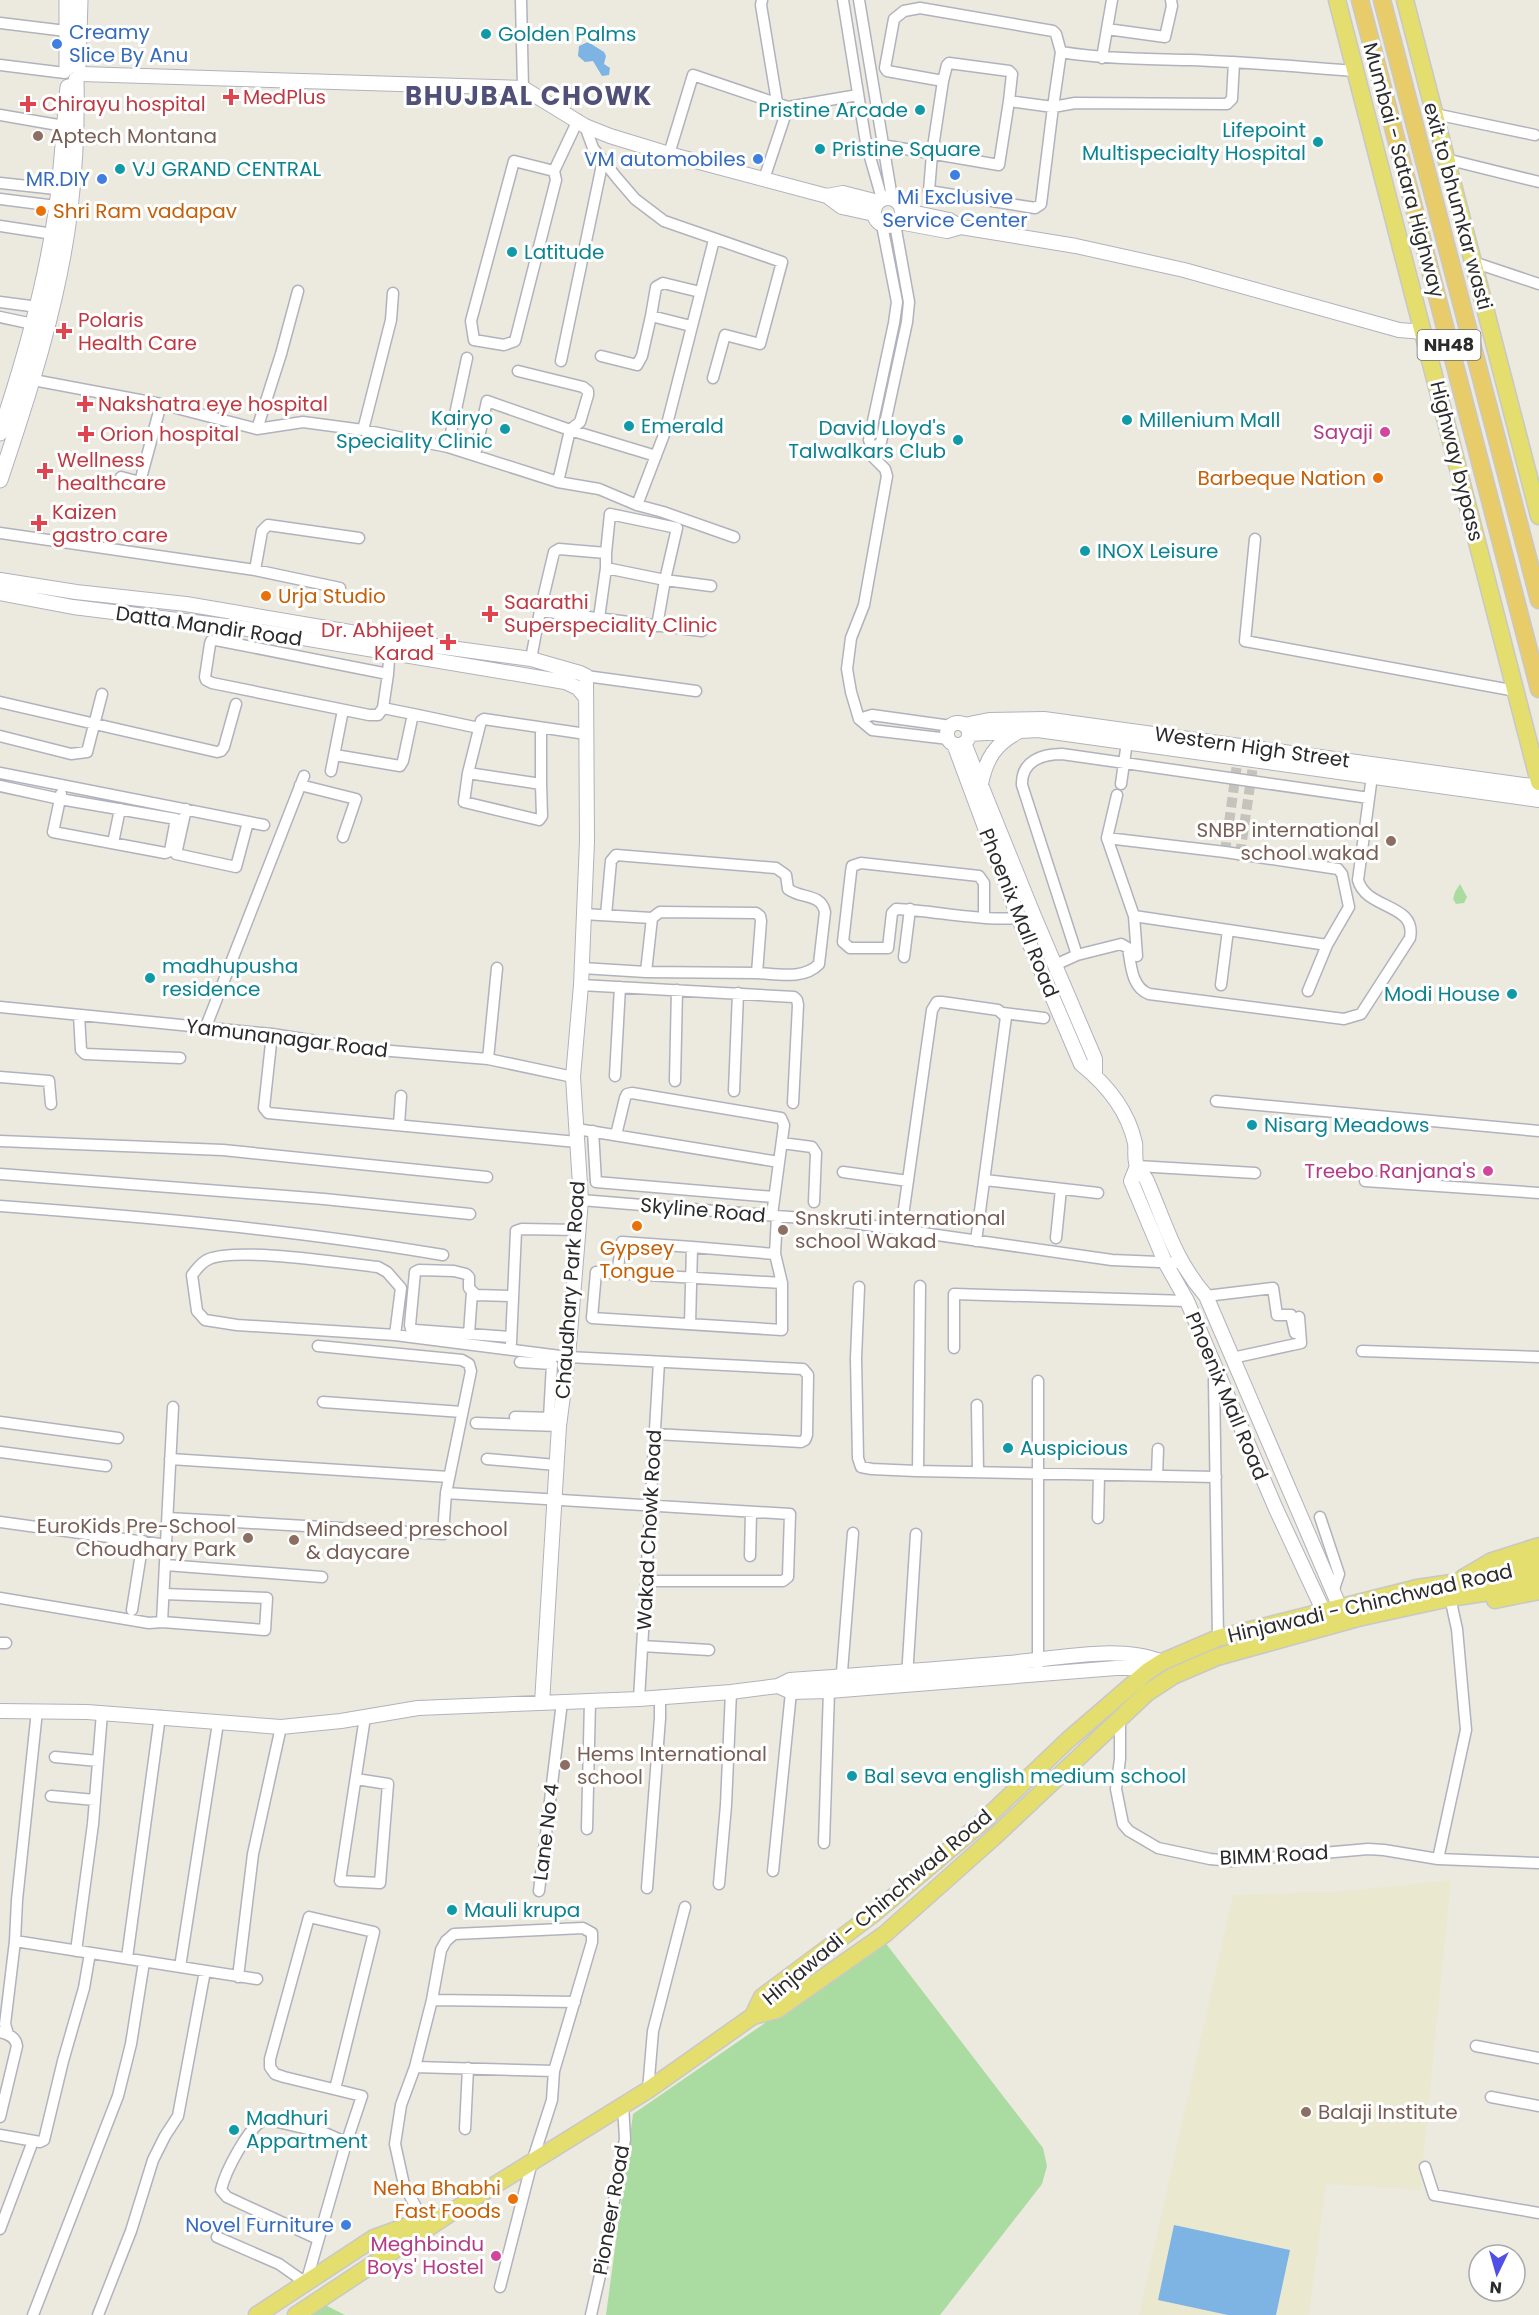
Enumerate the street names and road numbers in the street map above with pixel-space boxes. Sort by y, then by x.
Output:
street label: Mumbai - Satara Highway [1356,39,1452,301]
street label: exit to bhumkar wasti [1417,99,1499,313]
road number: NH48 [1418,330,1480,360]
street label: Highway bypass [1424,378,1490,544]
street label: Datta Mandir Road [114,599,304,653]
street label: Western High Street [1153,719,1351,775]
street label: Phoenix Mall Road [972,824,1066,1002]
street label: Yamunanagar Road [185,1012,389,1064]
street label: Chaudhary Park Road [548,1180,592,1400]
street label: Skyline Road [639,1191,767,1229]
street label: Phoenix Mall Road [1179,1308,1275,1484]
street label: Wakad Chowk Road [630,1429,668,1631]
street label: Hinjawadi - Chinchwad Road [1225,1557,1515,1649]
street label: Lane No 4 [526,1782,566,1882]
street label: Hinjawadi - Chinchwad Road [756,1802,998,2012]
street label: BIMM Road [1219,1838,1329,1872]
street label: Pioneer Road [586,2143,636,2277]

